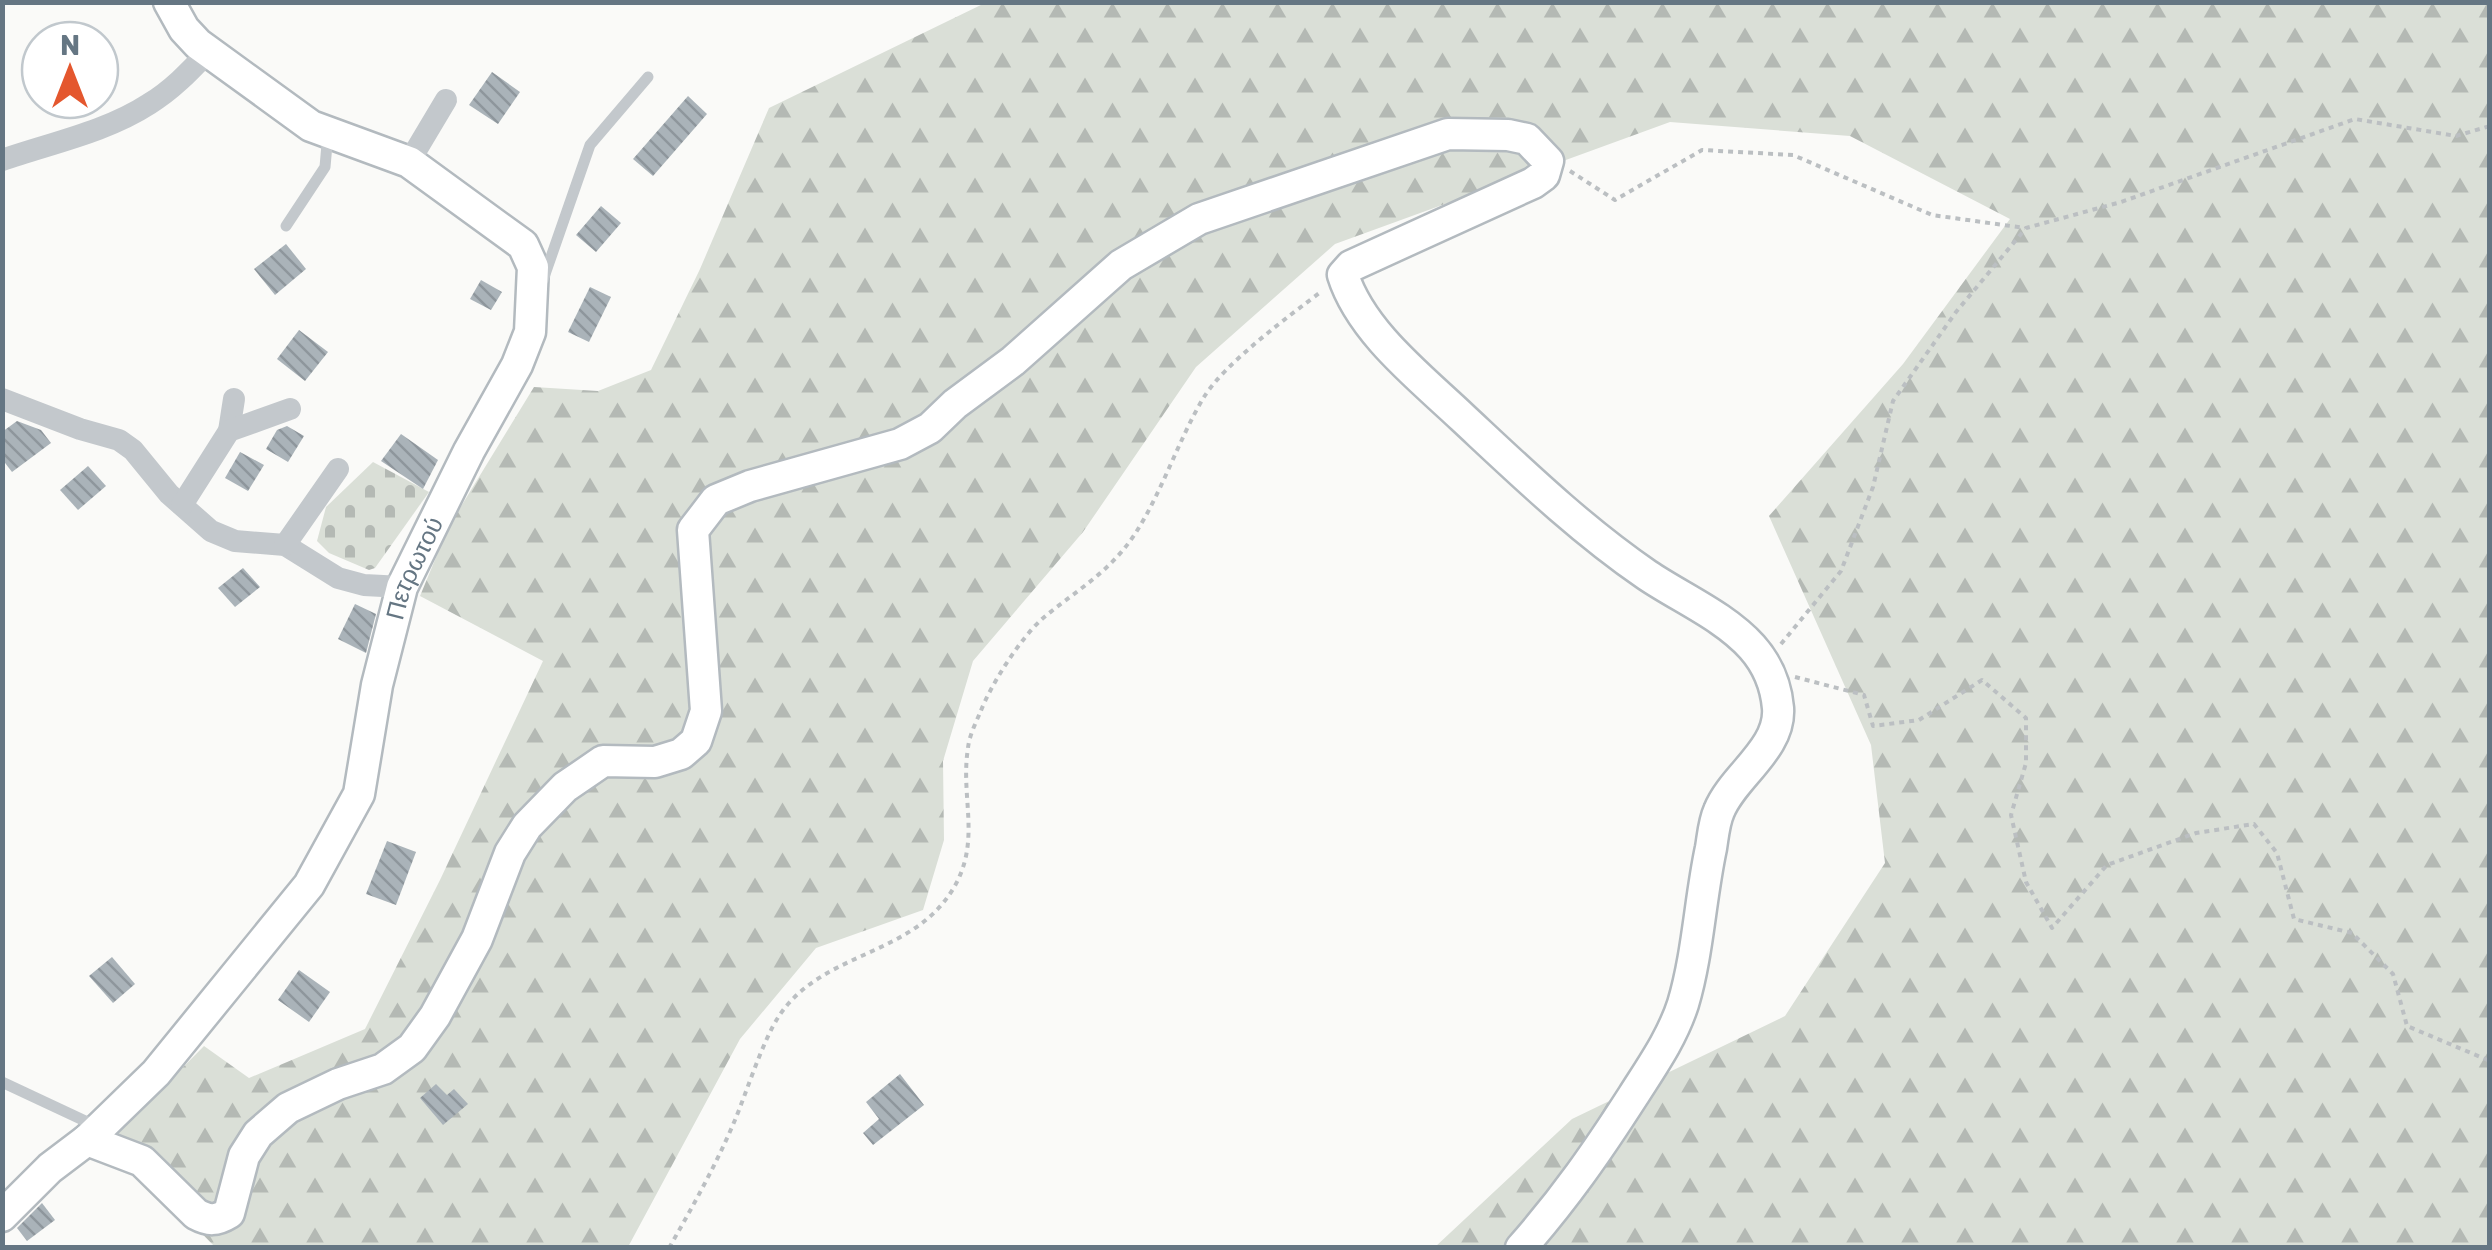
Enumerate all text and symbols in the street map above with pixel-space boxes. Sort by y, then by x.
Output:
north arrow [20,20,120,120]
text: N [60,29,80,62]
street label: Πετρωτού [380,512,449,623]

